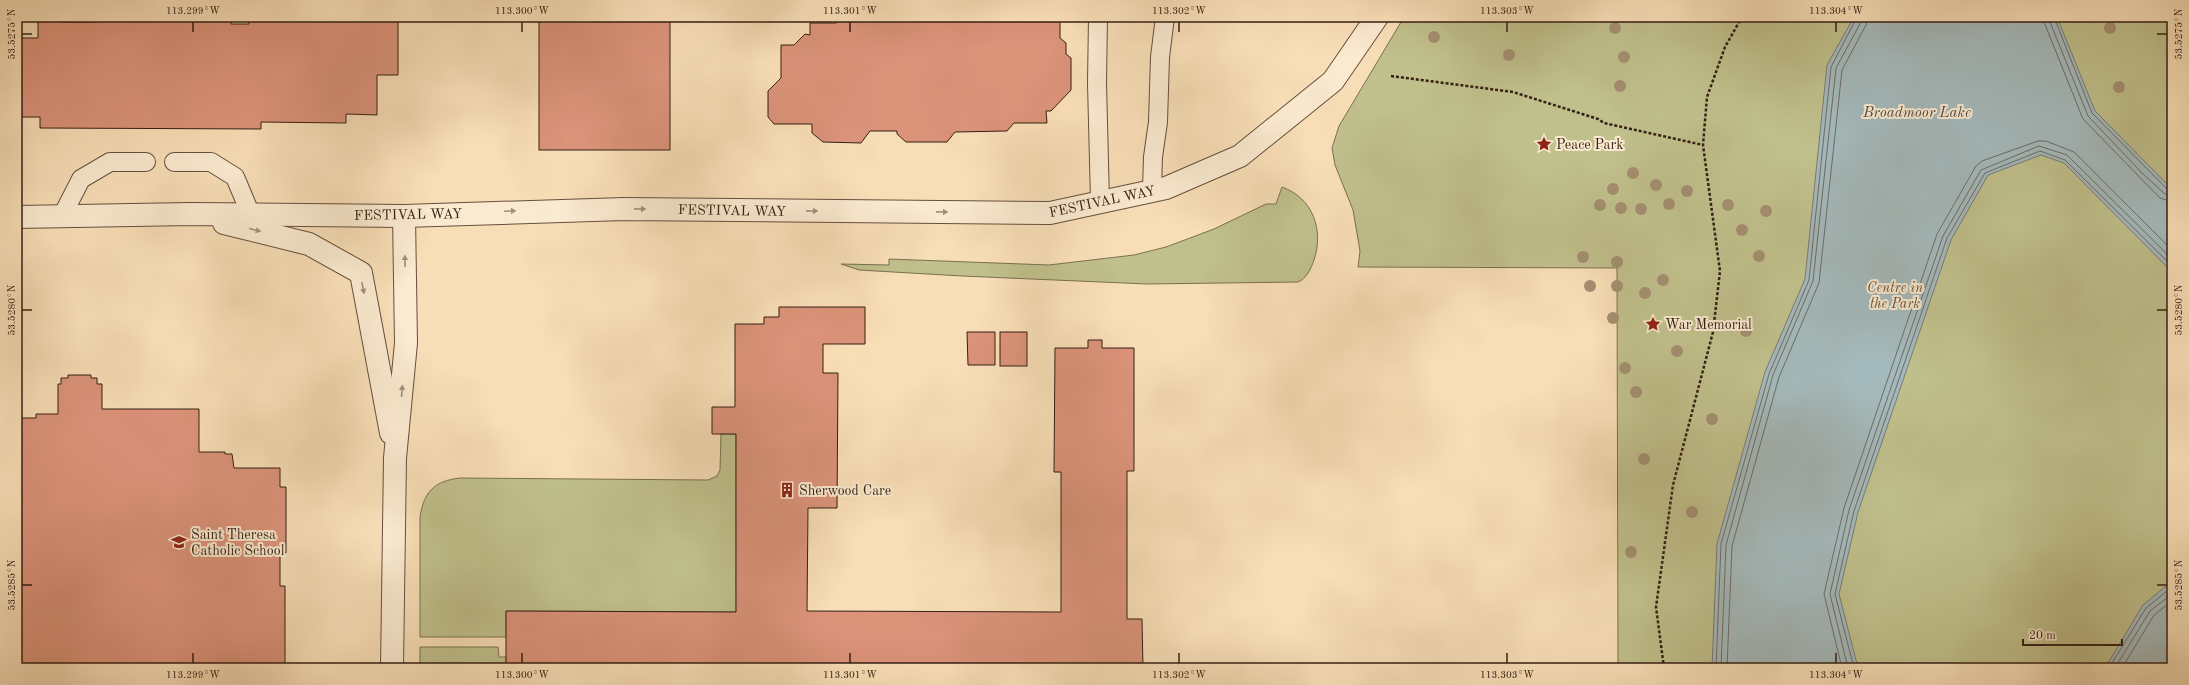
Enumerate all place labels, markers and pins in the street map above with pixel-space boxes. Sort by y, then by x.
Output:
place icon: Peace Park [1535,135,1553,153]
place label: Peace Park [1556,138,1623,152]
place icon: War Memorial [1644,315,1662,333]
place label: War Memorial [1665,318,1752,332]
building icon: Sherwood Care [778,481,796,499]
place label: Sherwood Care [799,484,891,498]
place label: Saint Theresa Catholic School [191,528,285,558]
school or university icon: Saint Theresa Catholic School [170,533,188,551]

